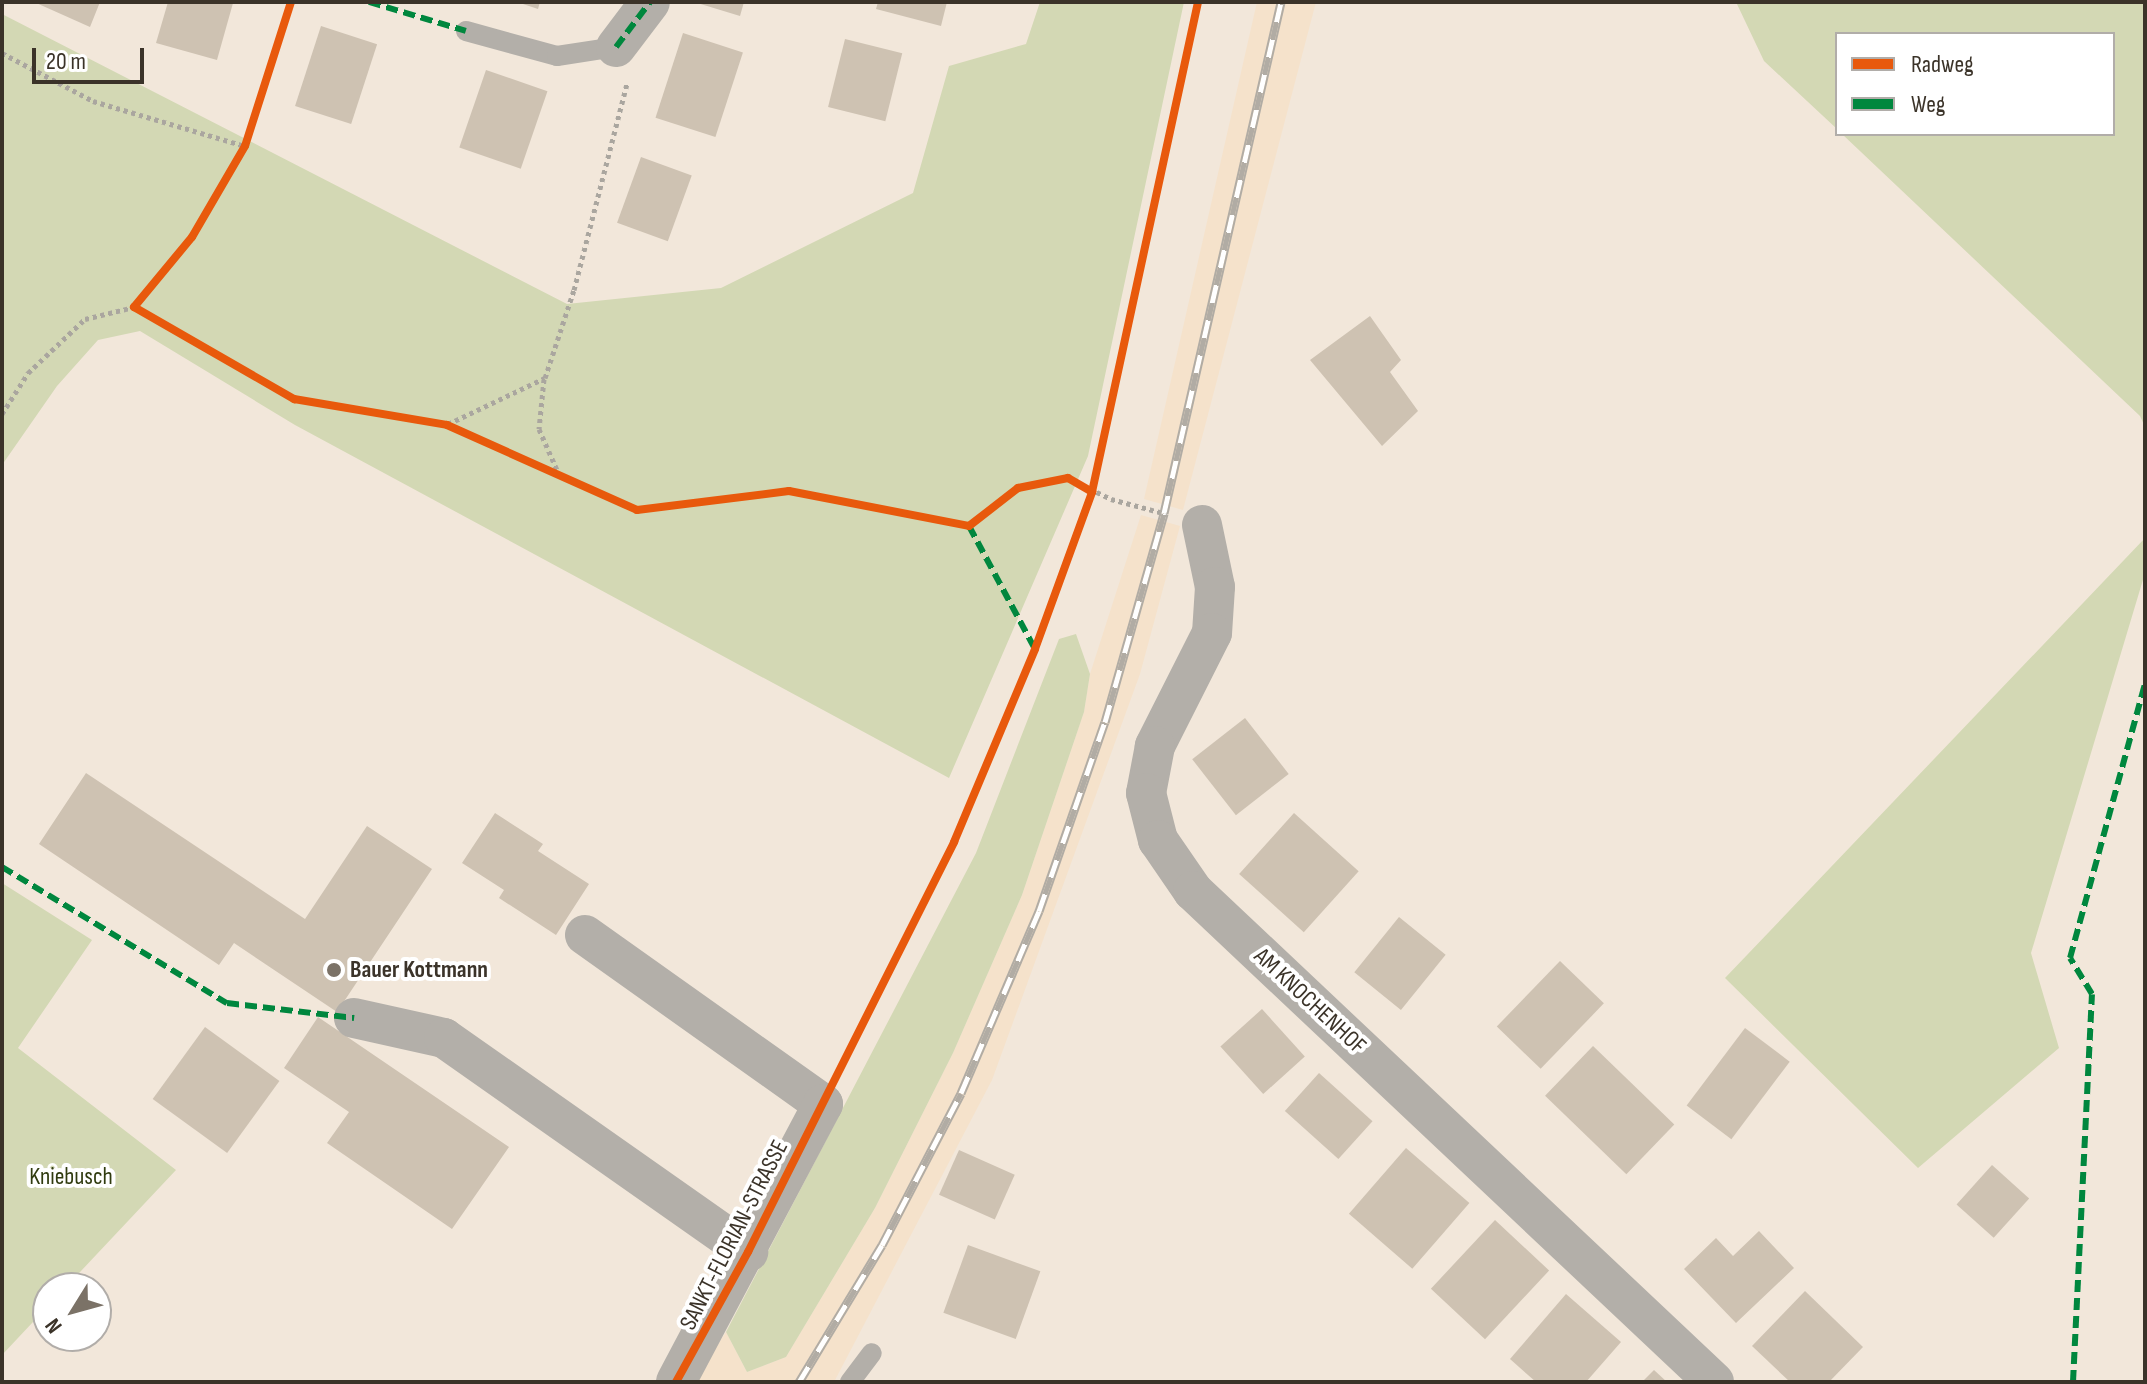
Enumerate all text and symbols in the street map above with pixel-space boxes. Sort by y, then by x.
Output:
scale bar [36,32,148,82]
legend [1835,32,2115,136]
text: 20 m [46,47,86,76]
text: Radweg [1911,50,1974,79]
text: Weg [1911,90,1945,119]
street label: AM KNOCHENHOF [1248,942,1372,1060]
place label: Bauer Kottmann [350,956,488,984]
marker: Bauer Kottmann [325,961,343,979]
street label: SANKT-FLORIAN-STRASSE [674,1135,794,1335]
park label: Kniebusch [29,1163,113,1191]
north arrow [32,1272,112,1352]
text: N [40,1313,68,1338]

